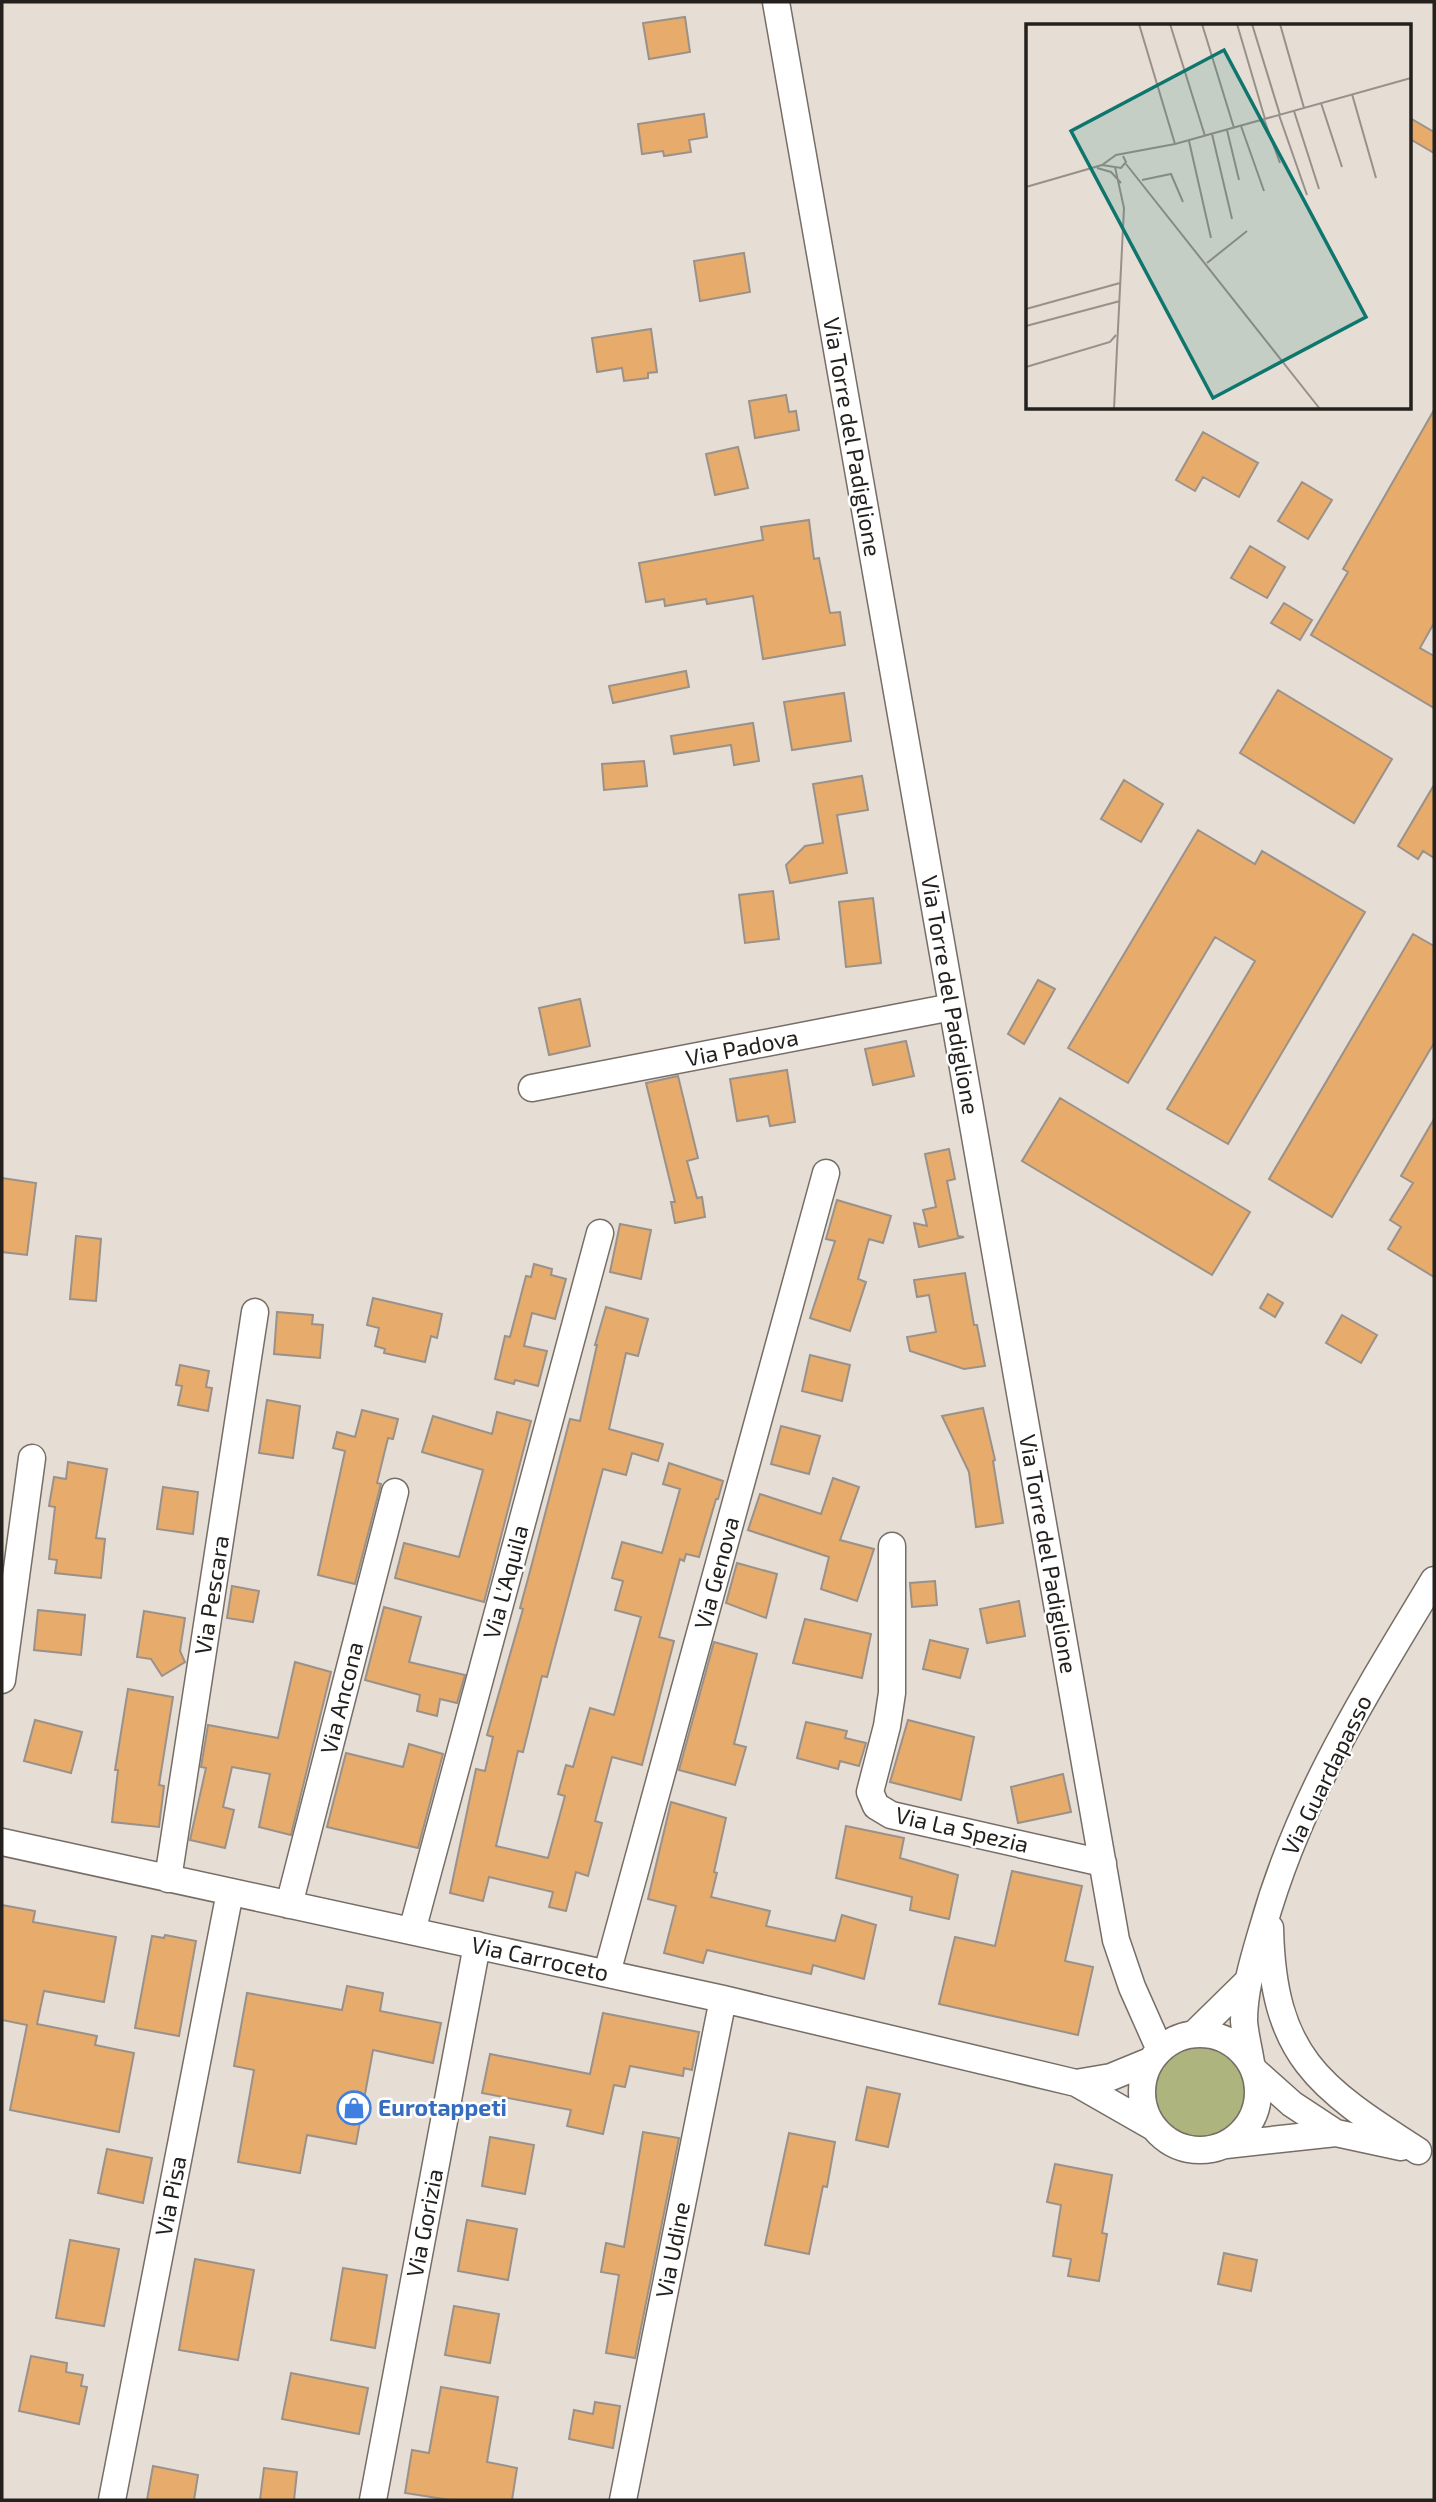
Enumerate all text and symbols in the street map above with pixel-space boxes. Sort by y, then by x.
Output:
inset map [1026,24,1412,410]
street label: Via Torre del Padiglione [818,315,888,559]
street label: Via Torre del Padiglione [916,873,986,1117]
street label: Via Padova [683,1022,801,1072]
street label: Via Torre del Padiglione [1014,1432,1084,1676]
street label: Via Genova [688,1513,744,1632]
street label: Via L'Aquila [476,1522,534,1642]
street label: Via Pescara [188,1533,234,1657]
street label: Via Ancona [314,1639,368,1757]
street label: Via Guardapasso [1275,1690,1377,1859]
street label: Via La Spezia [893,1800,1031,1858]
street label: Via Carroceto [469,1930,611,1986]
shop icon: Eurotappeti [335,2089,373,2127]
place label: Eurotappeti [378,2093,507,2121]
street label: Via Pisa [149,2153,191,2238]
street label: Via Gorizia [400,2166,448,2279]
street label: Via Udine [649,2199,695,2300]

